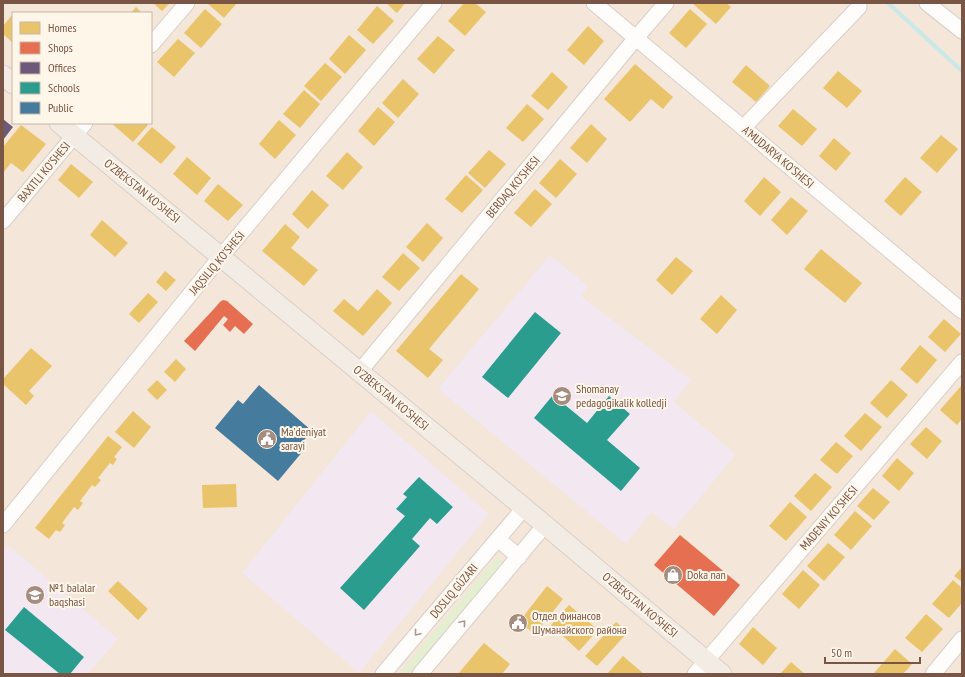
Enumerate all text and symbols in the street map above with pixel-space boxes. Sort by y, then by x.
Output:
legend [12,12,152,124]
text: Homes [48,20,76,35]
text: Shops [48,40,73,55]
text: Offices [48,60,76,75]
text: Schools [48,80,80,95]
text: Public [48,100,74,115]
street label: A'MUDARYA KO'SHESI [739,122,817,191]
street label: BAXITLI KO'SHESI [14,138,73,205]
street label: BERDAQ KO'SHESI [482,153,543,221]
street label: O'ZBEKSTAN KO'SHESI [101,155,183,226]
street label: JAQSILIQ KO'SHESI [185,228,248,298]
street label: O'ZBEKSTAN KO'SHESI [351,362,432,433]
place label: Shomanay pedagogikalik kolledji [576,381,667,410]
school or university icon: Shomanay pedagogikalik kolledji [551,385,573,407]
place label: Ma'deniyat sarayi [281,424,327,453]
public building icon: Ma'deniyat sarayi [256,428,278,450]
street label: MADENIY KO'SHESI [797,482,861,553]
street label: DOSLIQ GÚZARI [427,560,481,621]
shop icon: Doka nan [662,564,684,586]
place label: Doka nan [687,567,726,582]
street label: O'ZBEKSTAN KO'SHESI [600,569,681,640]
place label: №1 balalar baqshasi [49,580,96,609]
school or university icon: №1 balalar baqshasi [24,584,46,606]
place label: Отдел финансов Шуманайского района [532,608,627,637]
public building icon: Отдел финансов Шуманайского района [507,612,529,634]
one-way arrow [458,620,465,627]
one-way arrow [415,629,422,636]
scale bar [825,639,920,665]
text: 50 m [831,645,852,660]

